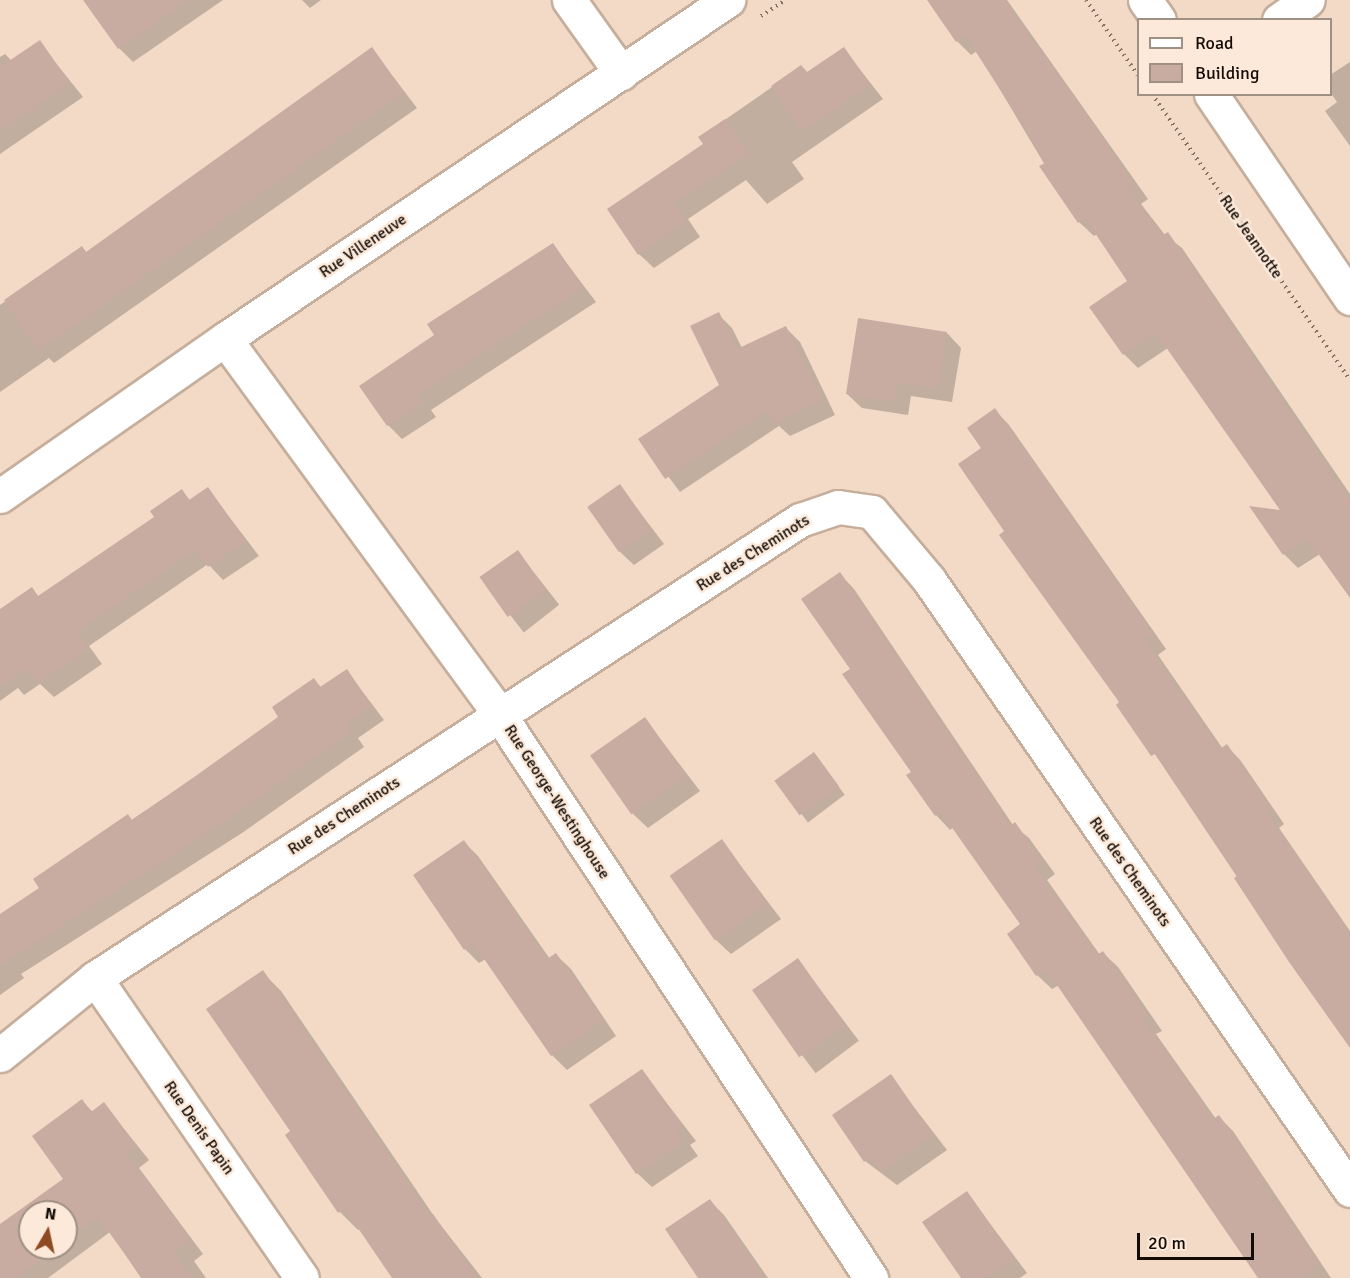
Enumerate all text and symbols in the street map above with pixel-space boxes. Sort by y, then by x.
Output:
legend [1137,18,1332,96]
text: Road [1195,32,1234,54]
text: Building [1195,62,1259,84]
street label: Rue Jeannotte [1215,192,1287,282]
street label: Rue Villeneuve [316,210,410,282]
street label: Rue des Cheminots [693,511,813,595]
street label: Rue George-Westinghouse [500,721,614,883]
street label: Rue des Cheminots [284,773,404,859]
street label: Rue des Cheminots [1085,813,1175,931]
street label: Rue Denis Papin [160,1078,238,1178]
north arrow [18,1200,78,1260]
text: N [43,1203,58,1225]
scale bar [1140,1221,1257,1259]
text: 20 m [1148,1232,1186,1254]

